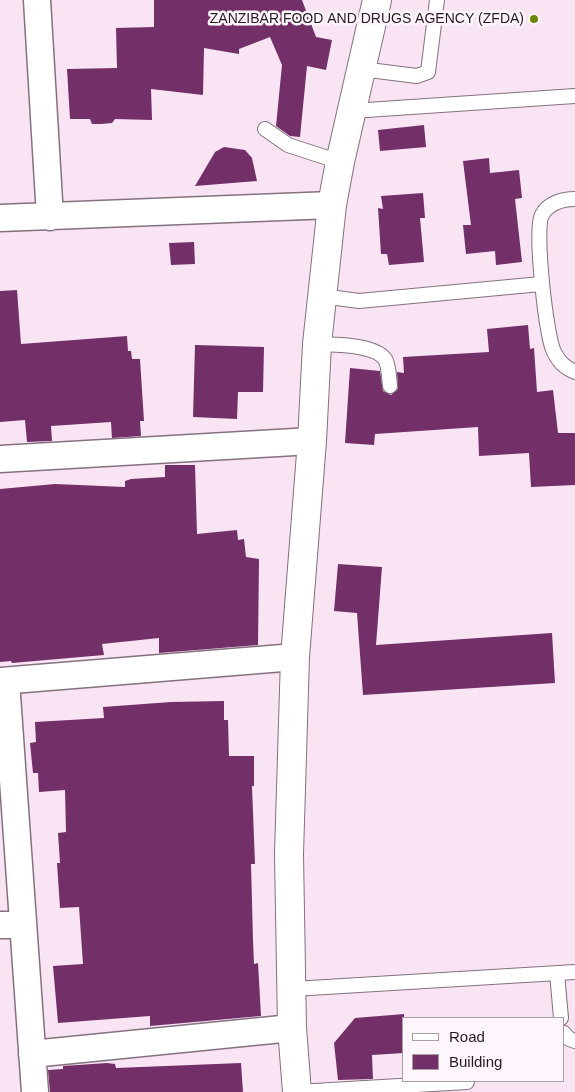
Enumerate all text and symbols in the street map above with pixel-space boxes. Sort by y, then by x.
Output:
place label: ZANZIBAR FOOD AND DRUGS AGENCY (ZFDA) [210,11,524,27]
marker: ZANZIBAR FOOD AND DRUGS AGENCY (ZFDA) [528,13,540,25]
legend [402,1017,565,1082]
text: Road [449,1028,485,1045]
text: Building [449,1053,502,1070]

